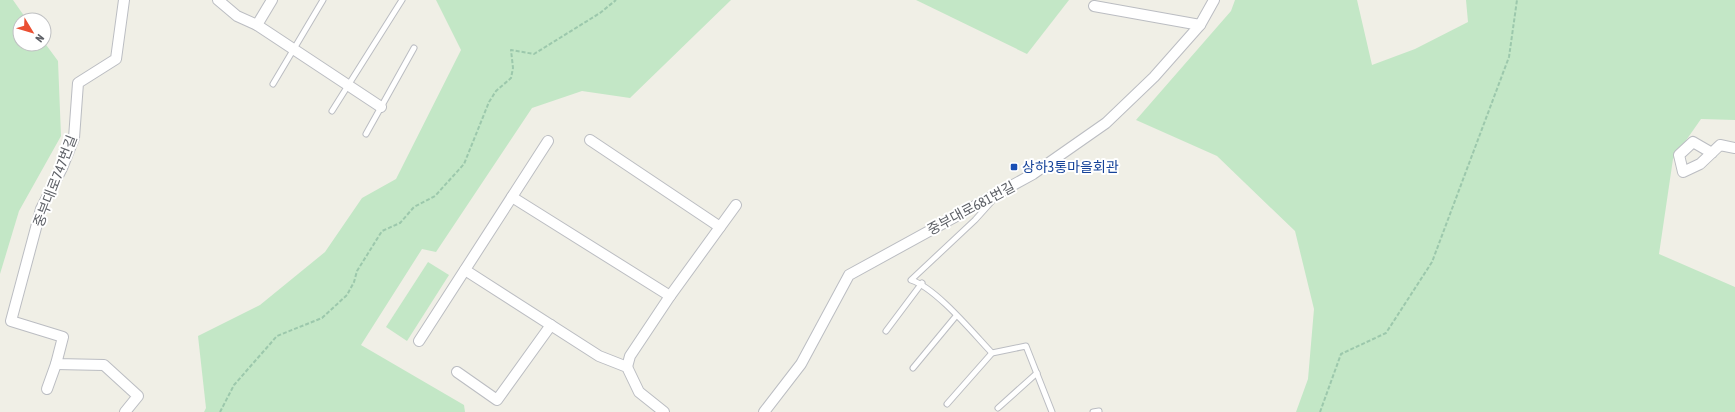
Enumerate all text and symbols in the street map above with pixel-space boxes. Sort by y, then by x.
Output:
north arrow [12,12,52,52]
text: N [33,32,47,44]
street label: 중부대로747번길 [30,133,80,229]
place label: 상하3통마을회관 [1022,159,1119,175]
marker: 상하3통마을회관 [1009,162,1019,172]
street label: 중부대로681번길 [924,178,1018,238]

